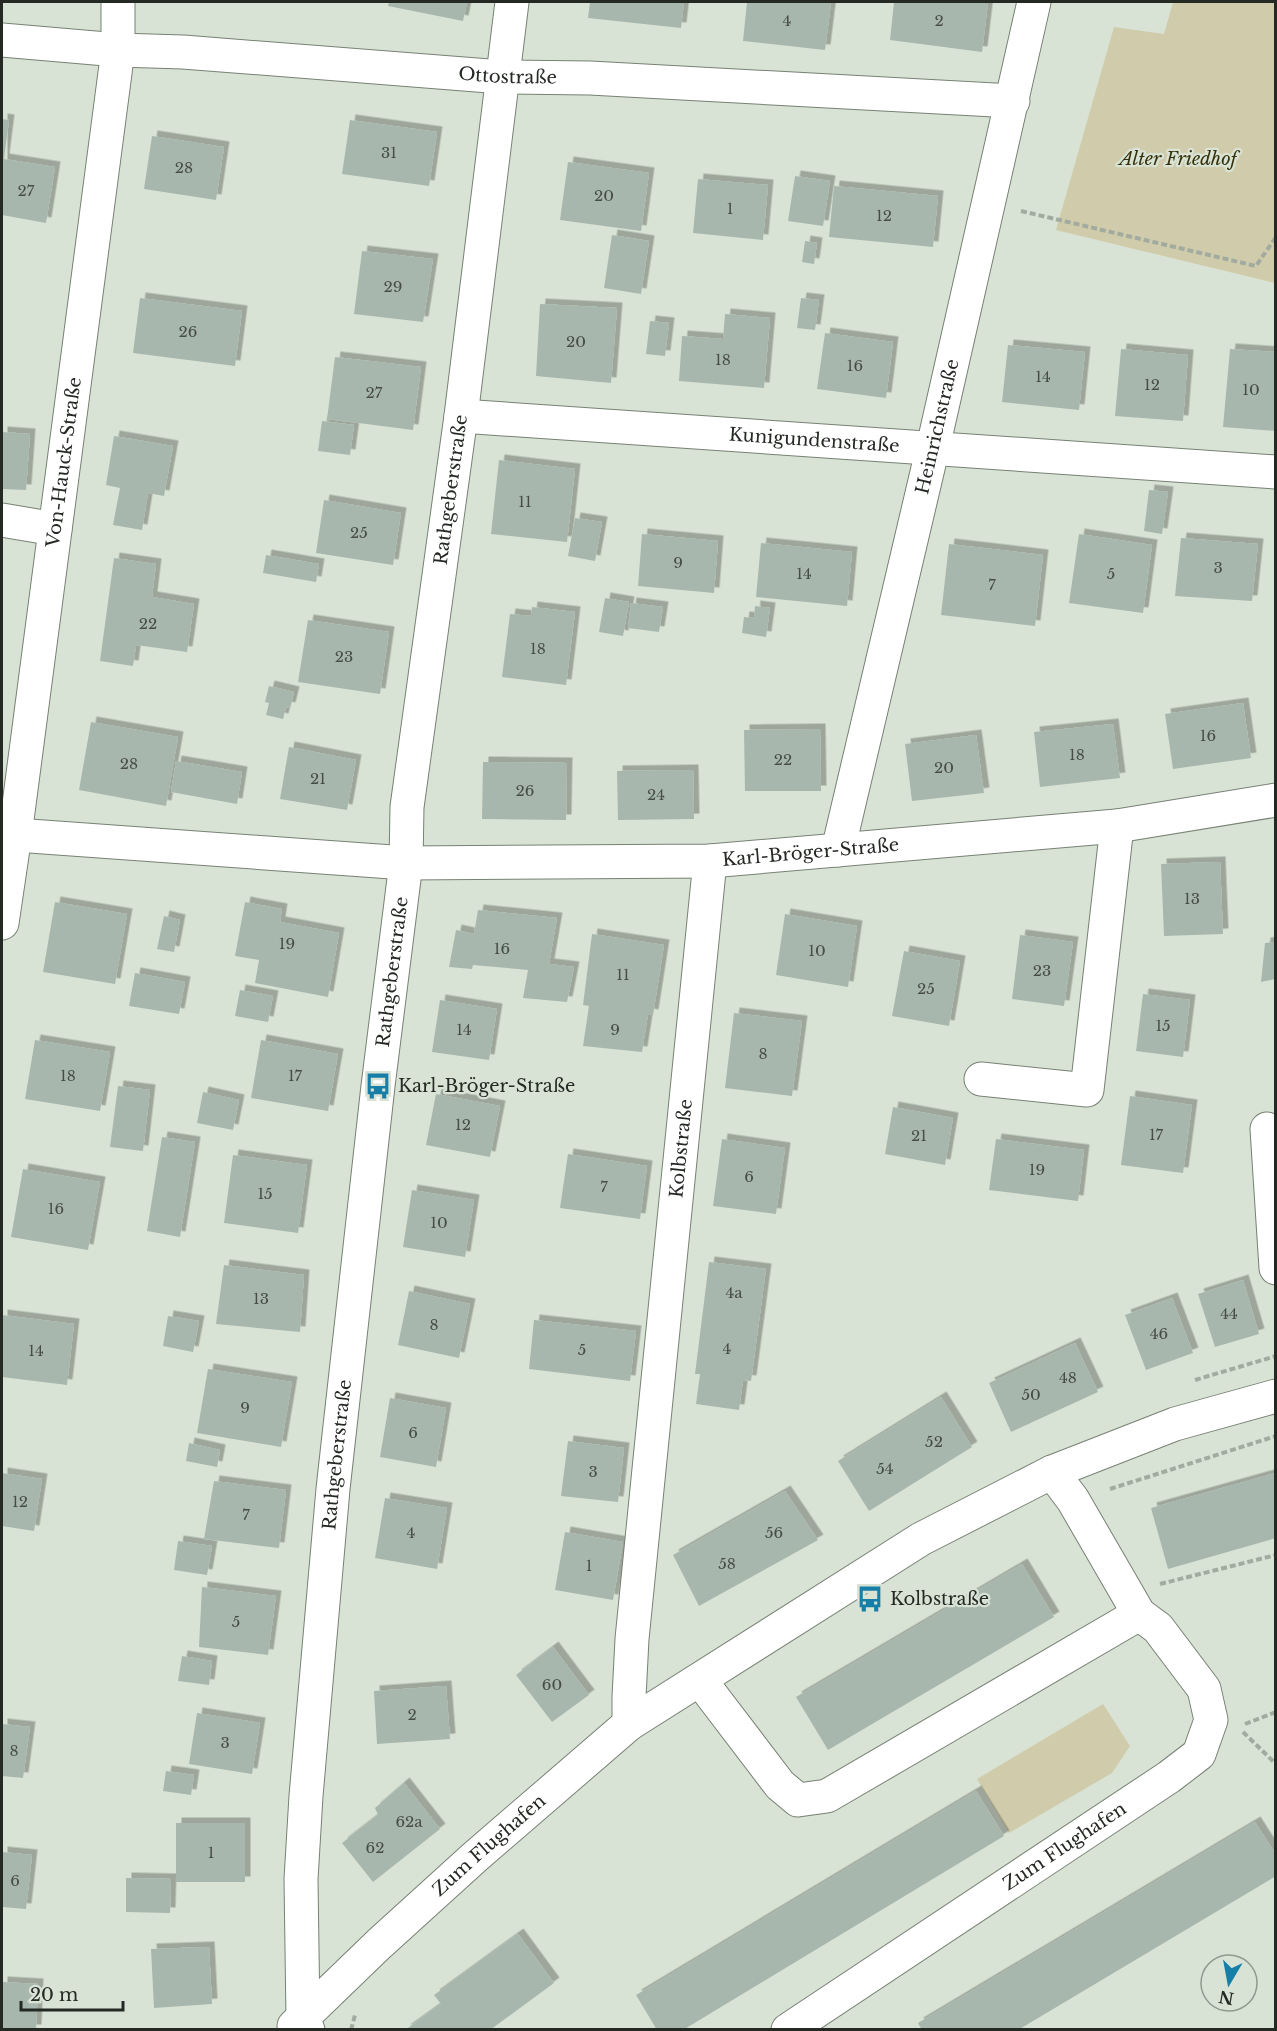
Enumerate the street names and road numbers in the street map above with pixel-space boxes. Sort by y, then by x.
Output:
street label: Ottostraße [458,63,557,89]
street label: Heinrichstraße [911,357,964,496]
street label: Von-Hauck-Straße [42,376,86,550]
street label: Rathgeberstraße [430,413,472,566]
street label: Kunigundenstraße [728,423,900,457]
street label: Karl-Bröger-Straße [721,834,900,871]
street label: Rathgeberstraße [372,895,413,1048]
street label: Kolbstraße [665,1098,697,1199]
street label: Rathgeberstraße [318,1378,356,1531]
street label: Zum Flughafen [428,1790,550,1901]
street label: Zum Flughafen [999,1798,1130,1895]

